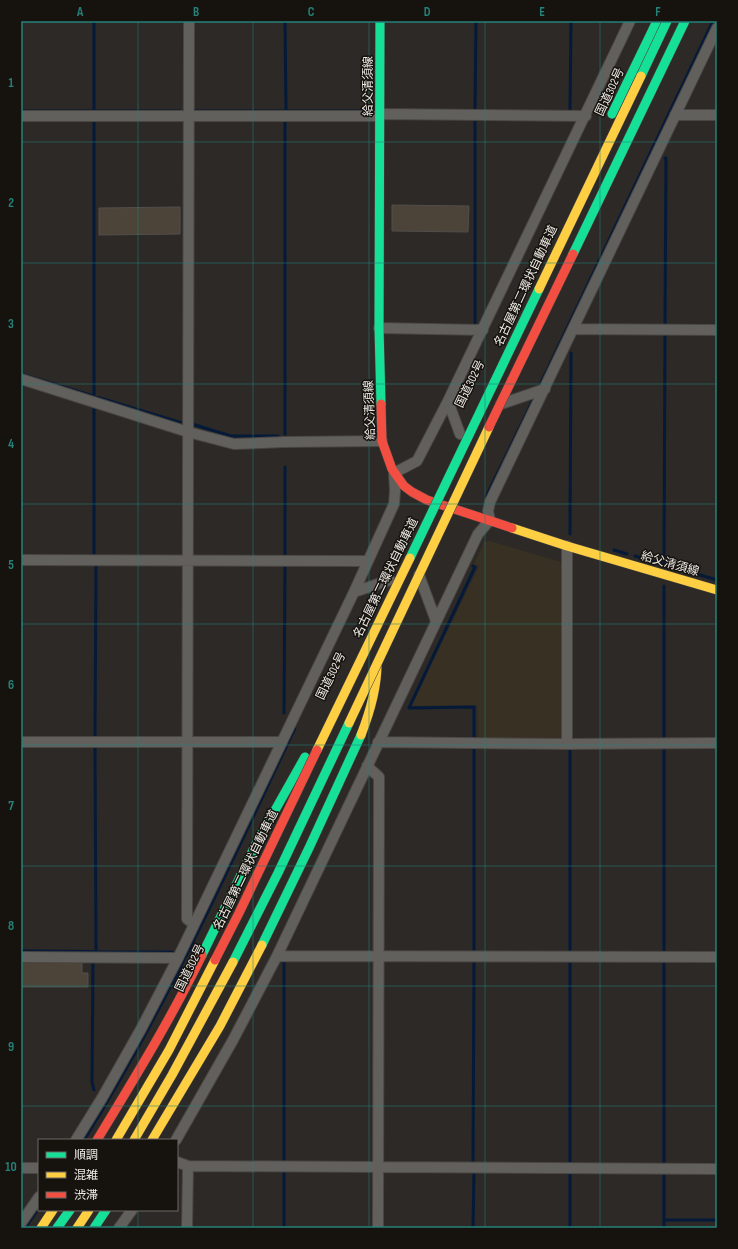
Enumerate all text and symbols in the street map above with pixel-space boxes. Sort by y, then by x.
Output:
text: A [76,4,84,20]
text: B [193,4,199,20]
text: C [308,4,315,20]
text: D [424,4,431,20]
text: E [539,4,545,20]
text: F [655,4,661,20]
street label: 給父清須線 [361,56,376,116]
street label: 国道302号 [592,66,628,118]
text: 1 [8,75,14,91]
text: 2 [8,195,14,211]
street label: 名古屋第二環状自動車道 [491,223,561,349]
text: 3 [8,316,14,332]
street label: 国道302号 [452,358,488,410]
street label: 給父清須線 [361,380,379,440]
text: 4 [8,436,14,452]
street label: 名古屋第二環状自動車道 [350,515,422,641]
street label: 給父清須線 [639,549,701,579]
text: 5 [8,557,14,573]
street label: 国道302号 [313,650,349,702]
text: 6 [8,677,14,693]
text: 7 [8,798,14,814]
street label: 名古屋第二環状自動車道 [210,807,282,933]
text: 8 [8,918,14,934]
street label: 国道302号 [172,942,208,994]
text: 9 [8,1039,14,1055]
legend [38,1139,178,1211]
text: 順調 [74,1148,98,1163]
text: 10 [5,1159,17,1175]
text: 混雑 [74,1168,98,1183]
text: 渋滞 [74,1188,98,1203]

